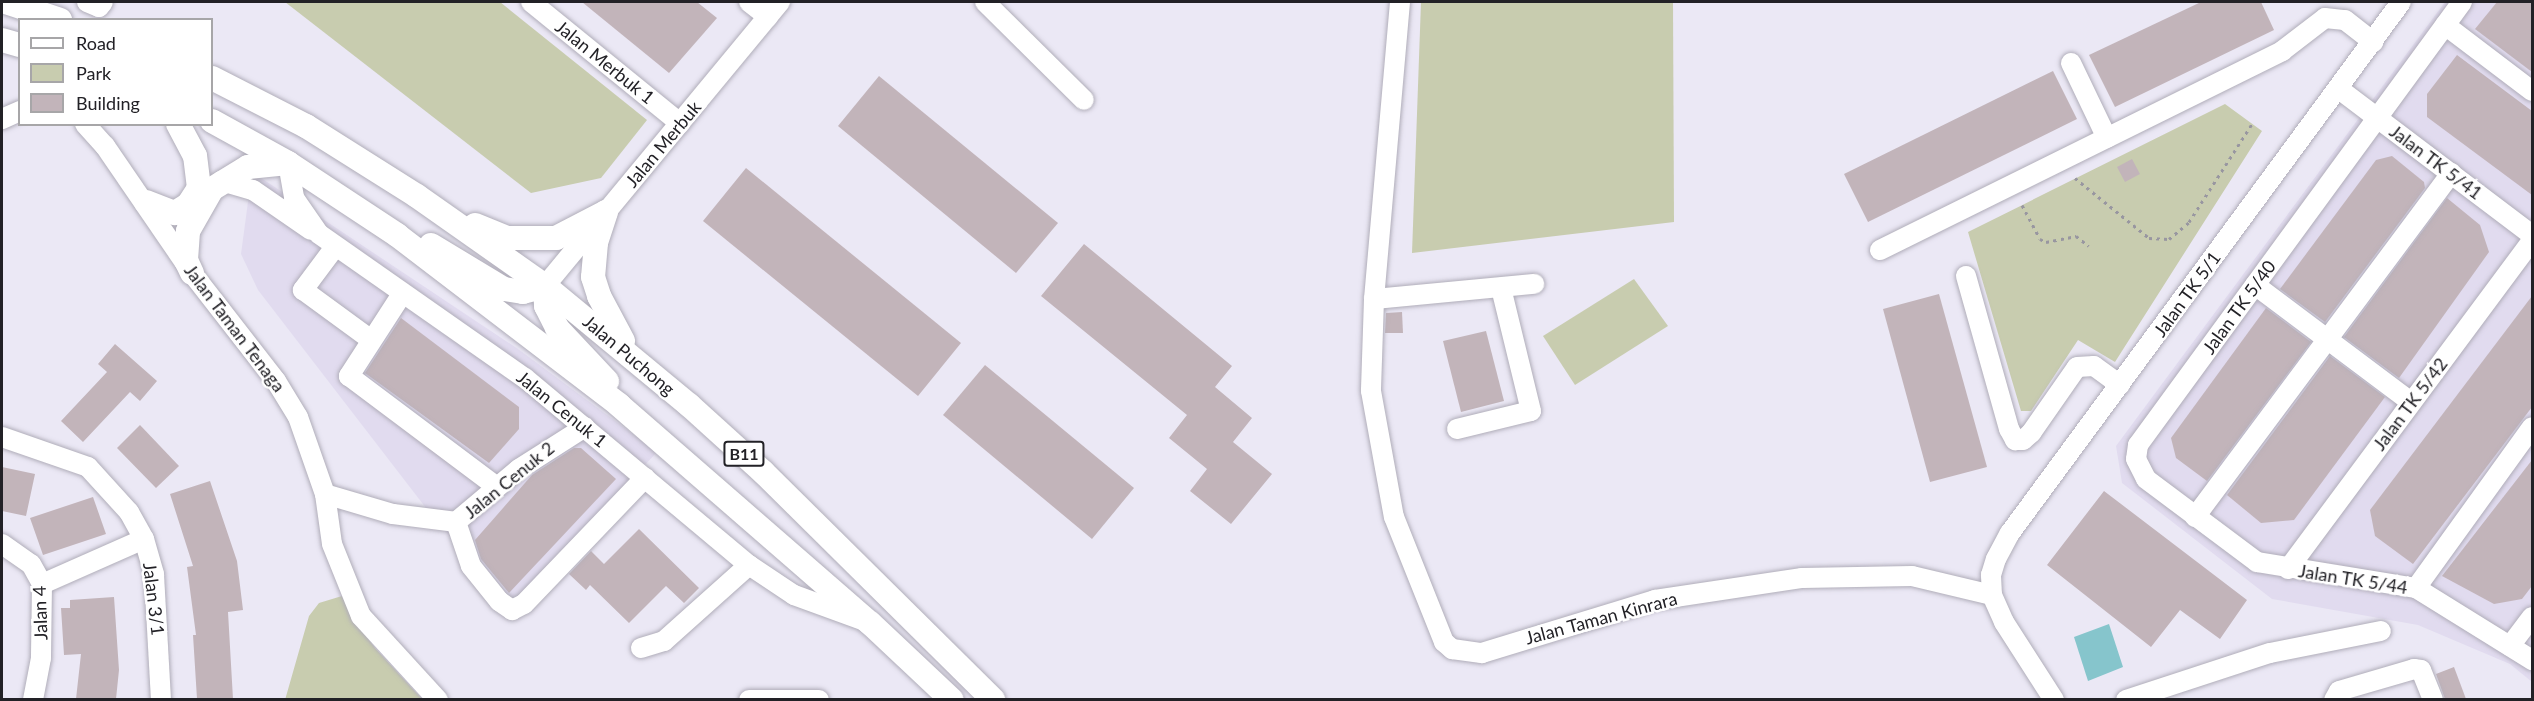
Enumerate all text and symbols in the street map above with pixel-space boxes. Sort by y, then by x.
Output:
street label: Jalan Merbuk 1 [551,16,659,108]
legend [18,18,213,126]
text: Road [76,32,116,54]
text: Park [76,62,111,84]
text: Building [76,92,140,114]
street label: Jalan Merbuk [621,97,705,191]
street label: Jalan TK 5/41 [2385,120,2487,204]
street label: Jalan TK 5/1 [2149,247,2225,341]
street label: Jalan TK 5/40 [2198,256,2280,358]
street label: Jalan Taman Tenaga [180,260,290,396]
street label: Jalan Puchong [579,310,679,400]
street label: Jalan TK 5/42 [2368,353,2452,455]
street label: Jalan Cenuk 1 [513,366,611,452]
street label: Jalan Cenuk 2 [460,437,558,523]
road number: B11 [723,441,765,467]
street label: Jalan TK 5/44 [2297,560,2409,598]
street label: Jalan 3/1 [139,561,169,637]
street label: Jalan 4 [28,585,52,641]
street label: Jalan Taman Kinrara [1522,587,1680,649]

